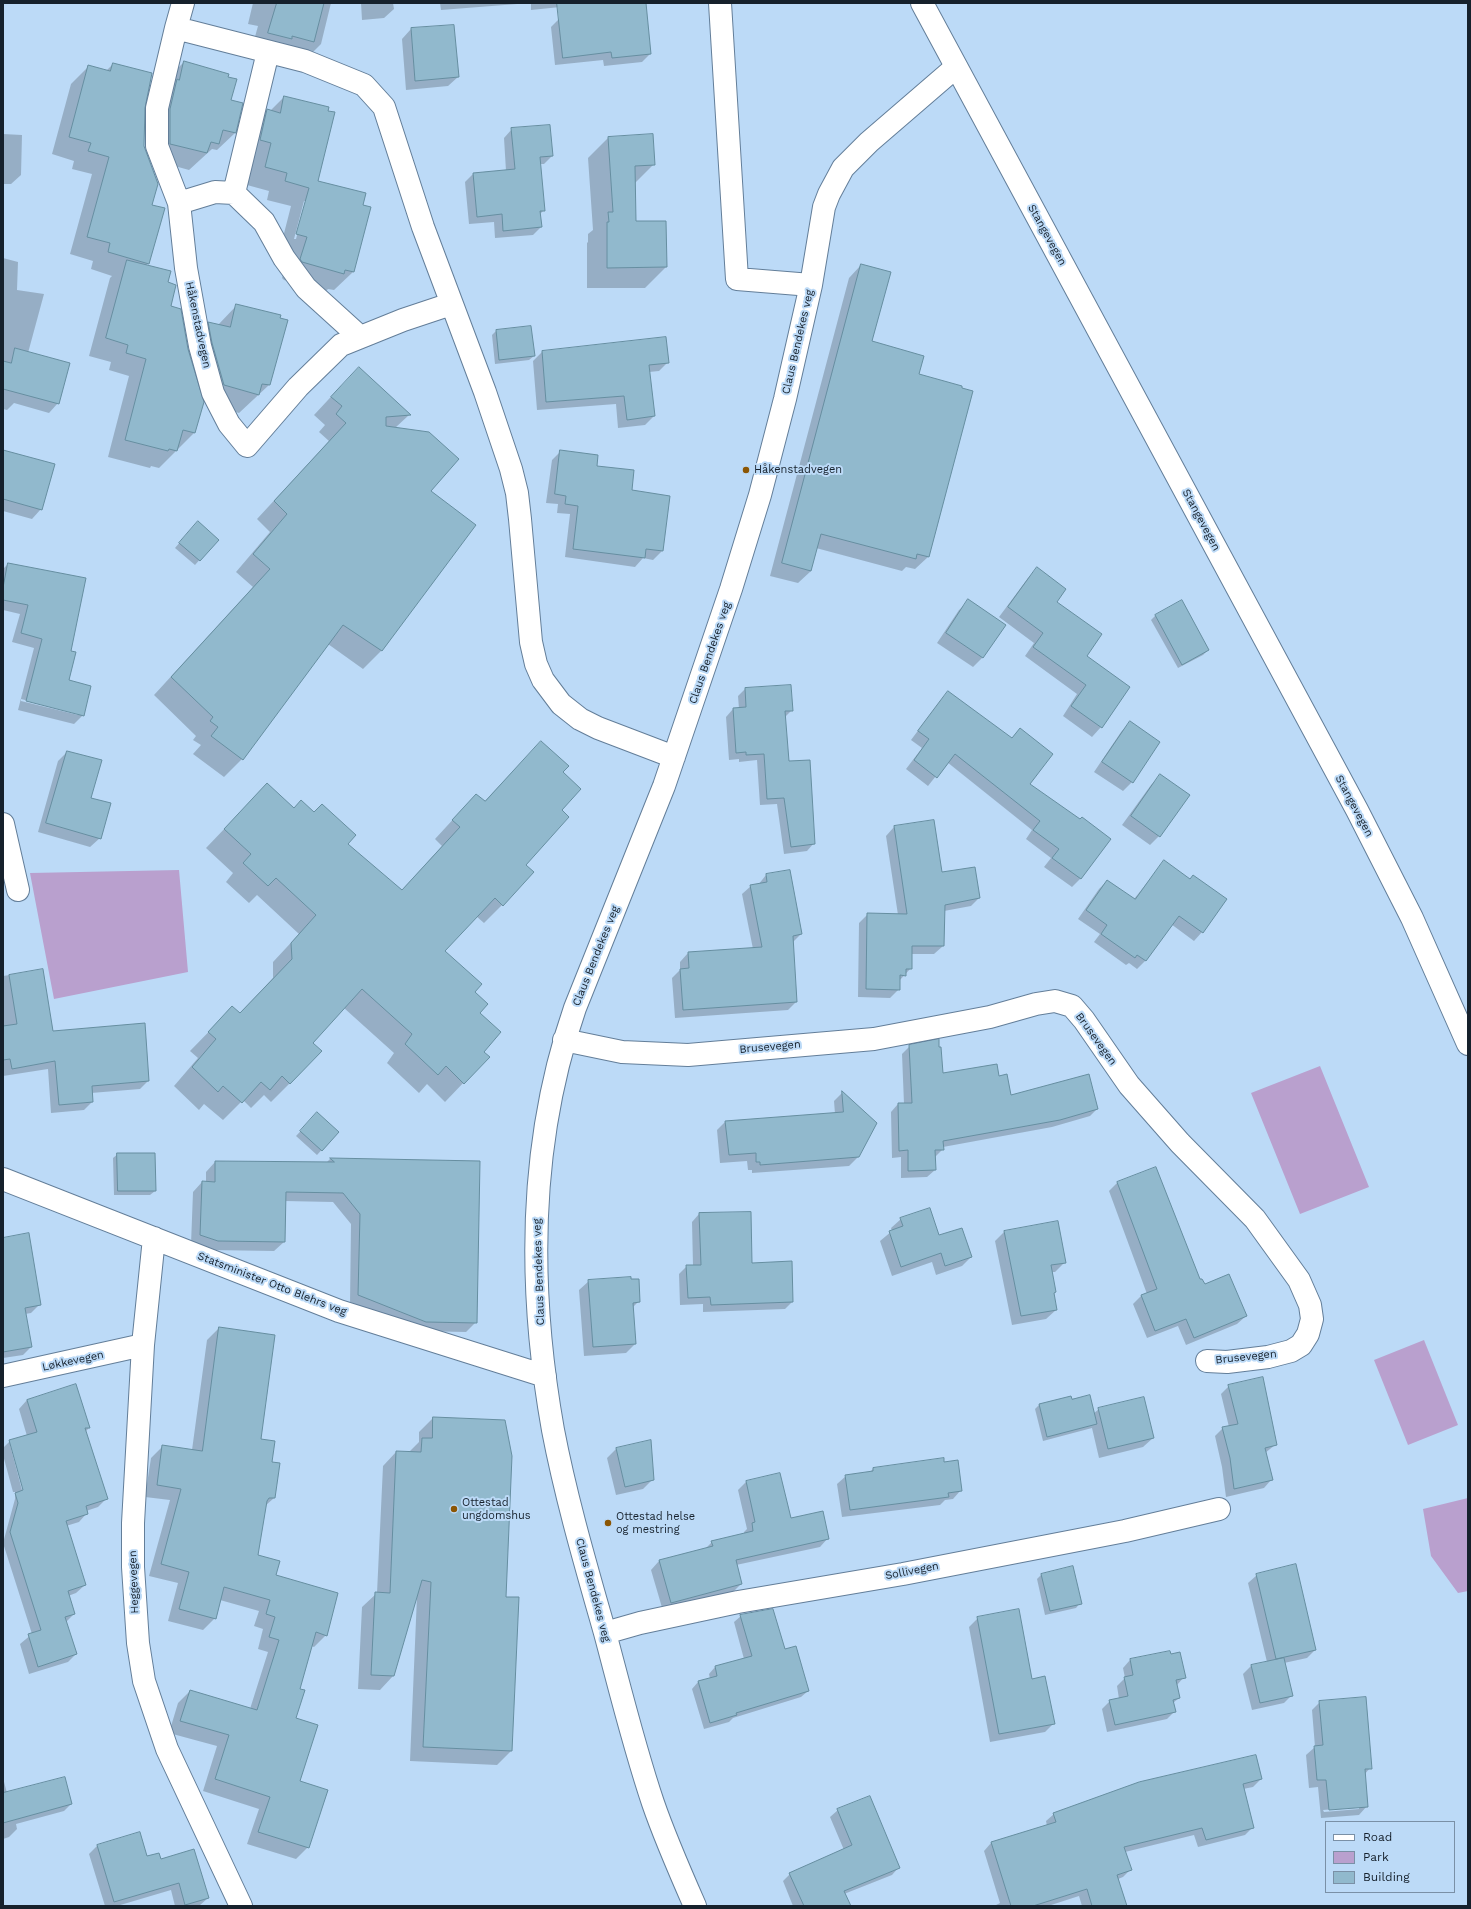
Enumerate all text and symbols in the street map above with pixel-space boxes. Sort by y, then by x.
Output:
street label: Stangevegen [1025,202,1069,268]
street label: Håkenstadvegen [182,281,214,369]
street label: Claus Bendekes veg [780,288,816,396]
place label: Håkenstadvegen [754,463,842,477]
marker: Håkenstadvegen [741,465,751,475]
street label: Stangevegen [1179,487,1223,553]
street label: Claus Bendekes veg [686,600,734,706]
street label: Stangevegen [1332,773,1376,839]
street label: Claus Bendekes veg [570,904,622,1008]
street label: Brusevegen [1073,1010,1119,1068]
street label: Brusevegen [739,1038,801,1056]
street label: Claus Bendekes veg [531,1218,547,1326]
street label: Statsminister Otto Blehrs veg [196,1249,348,1319]
street label: Brusevegen [1215,1347,1277,1367]
street label: Løkkevegen [41,1348,105,1374]
place label: Ottestad ungdomshus [462,1496,531,1522]
marker: Ottestad ungdomshus [449,1504,459,1514]
place label: Ottestad helse og mestring [616,1510,695,1536]
marker: Ottestad helse og mestring [603,1518,613,1528]
street label: Claus Bendekes veg [573,1537,613,1643]
street label: Heggevegen [126,1550,142,1614]
street label: Sollivegen [884,1559,940,1583]
legend [1325,1821,1455,1893]
text: Road [1363,1830,1392,1844]
text: Park [1363,1850,1389,1864]
text: Building [1363,1870,1410,1884]

